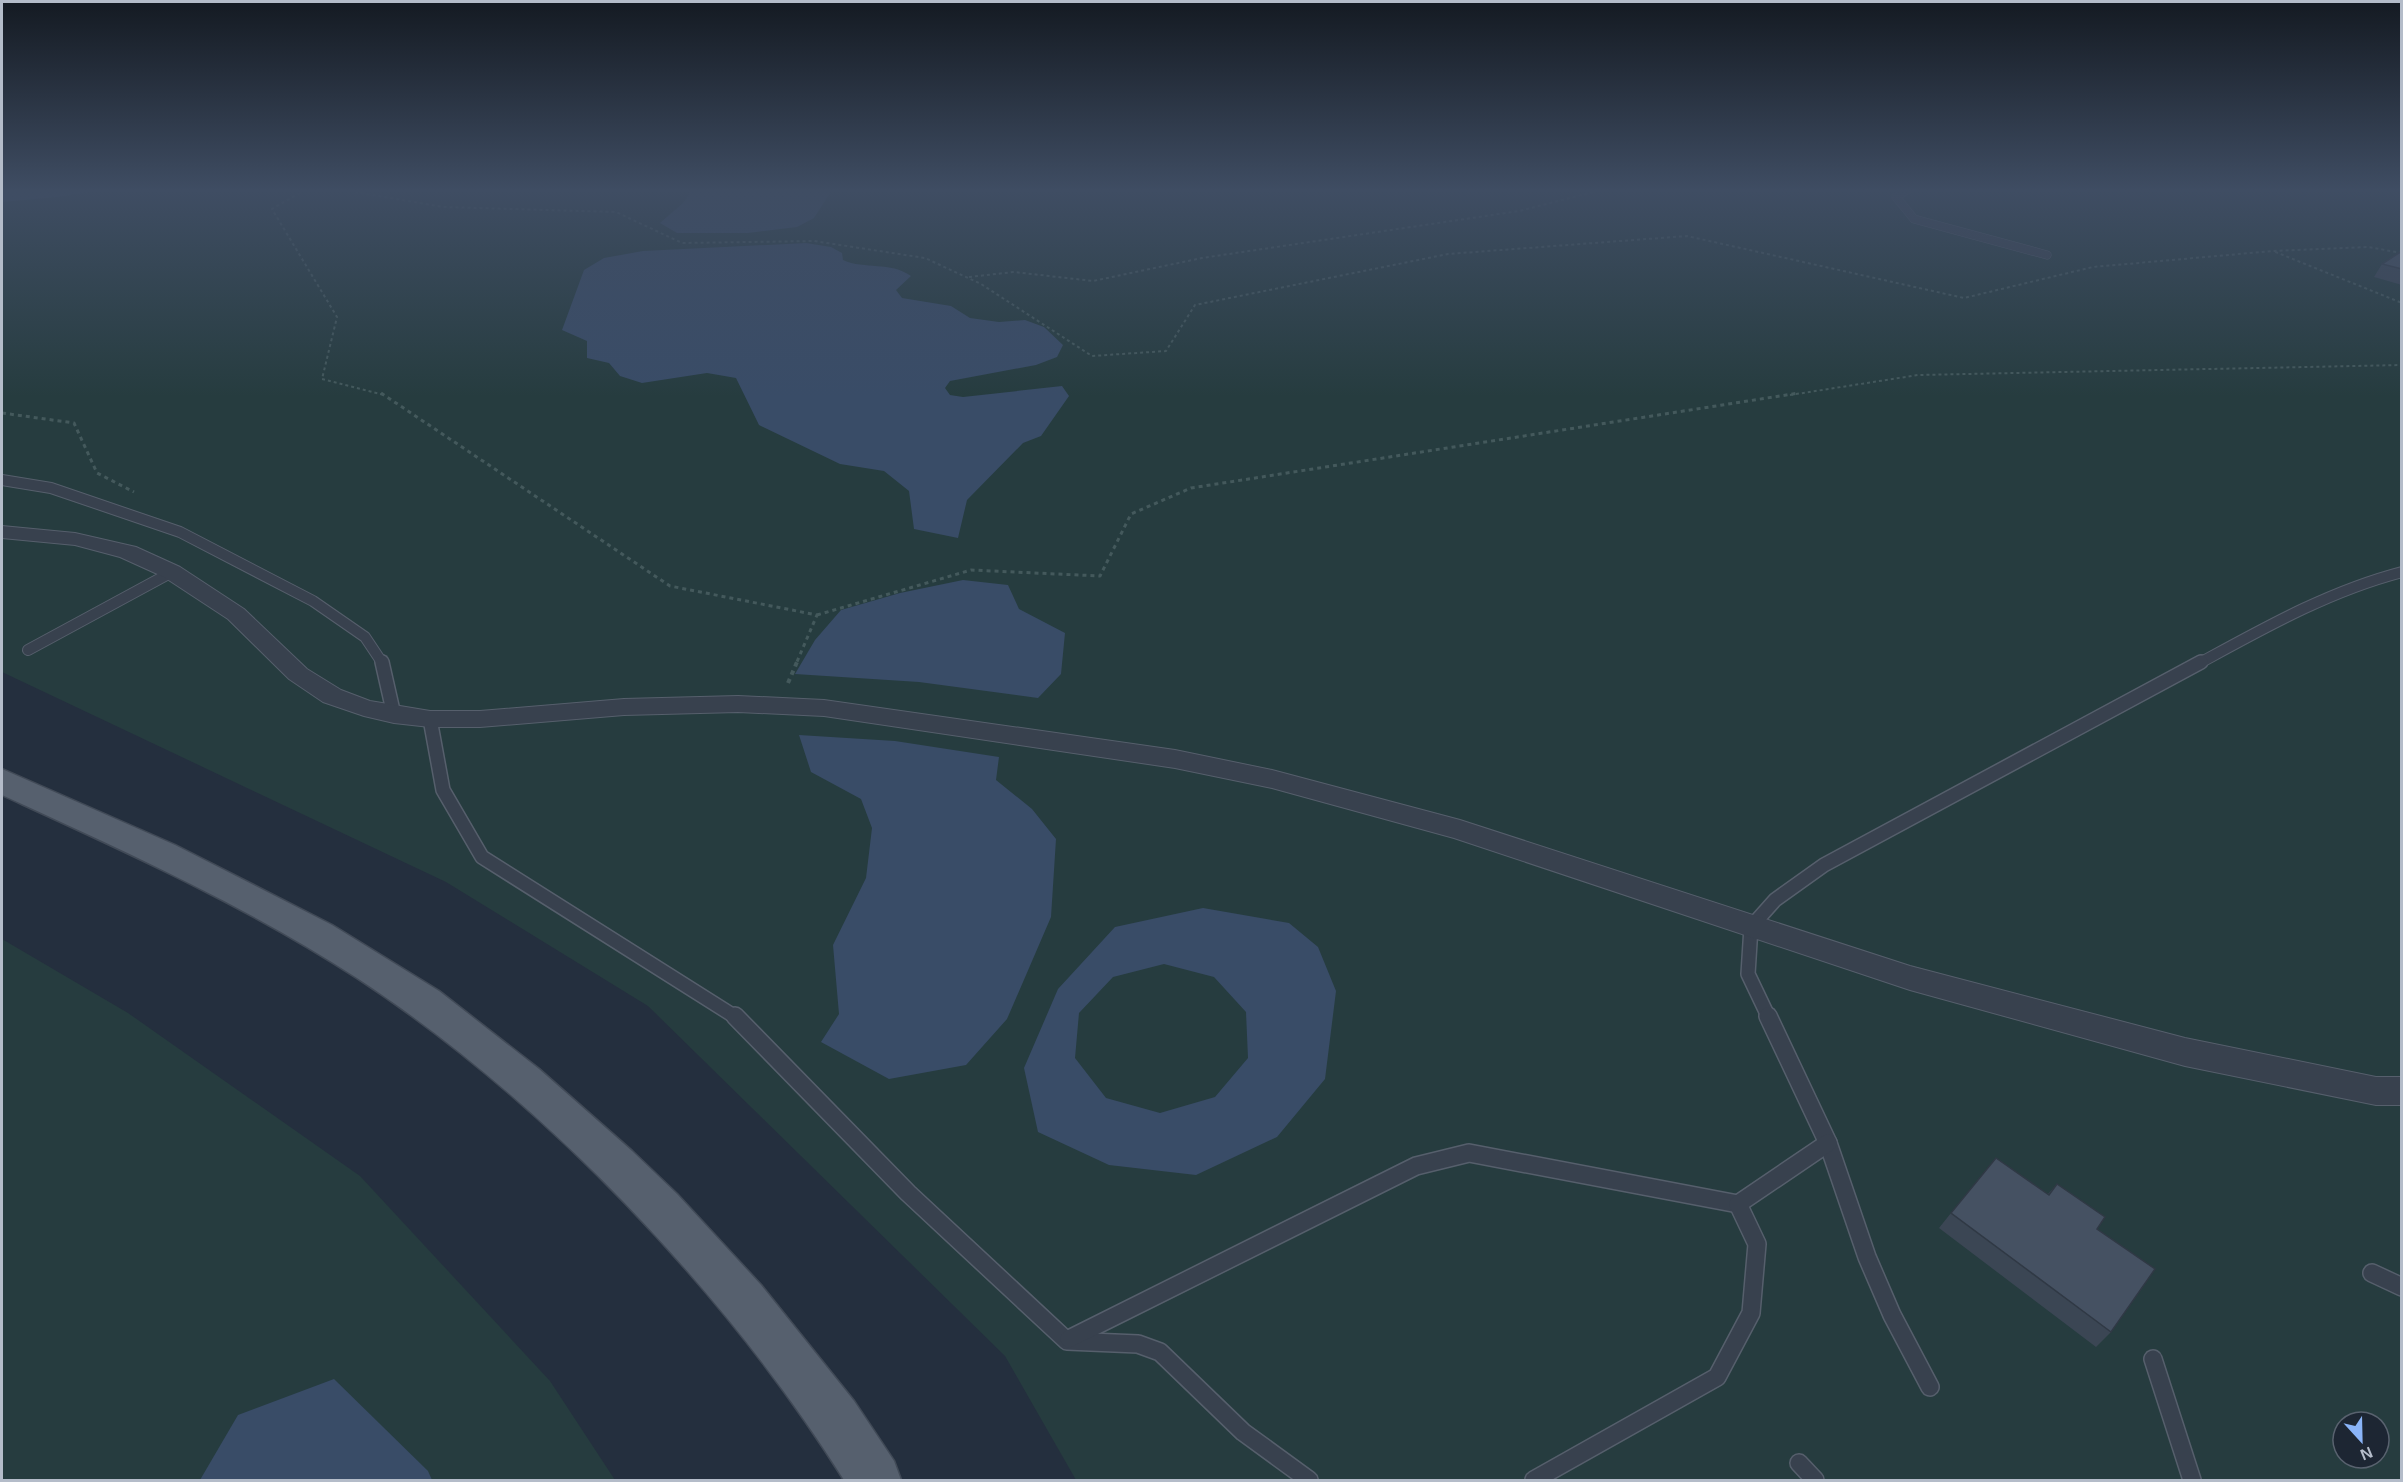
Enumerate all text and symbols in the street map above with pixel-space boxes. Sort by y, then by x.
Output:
north arrow [2331,1410,2391,1470]
text: N [2358,1443,2375,1463]

